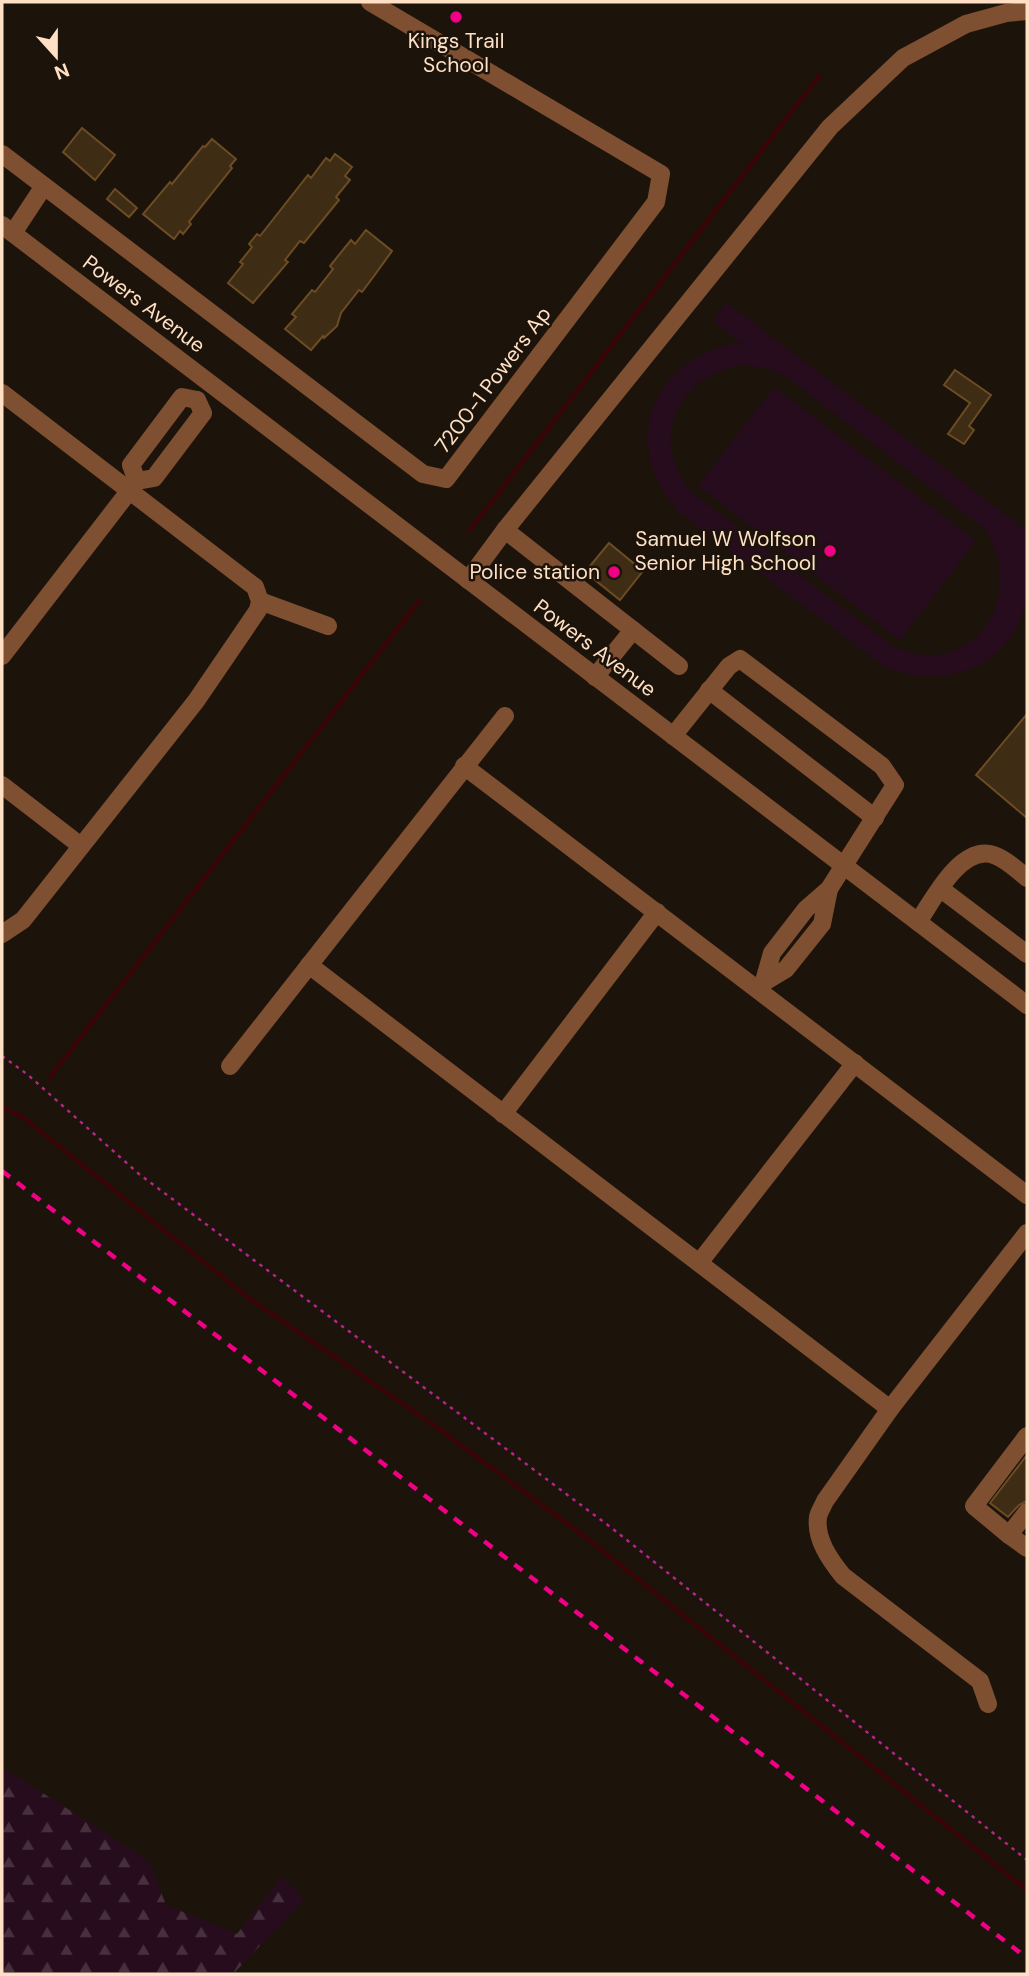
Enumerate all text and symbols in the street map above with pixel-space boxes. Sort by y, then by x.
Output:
marker: Kings Trail School [448,9,464,25]
north arrow [21,21,91,91]
place label: Kings Trail School [408,27,504,79]
text: N [51,57,73,86]
street label: Powers Avenue [77,249,211,359]
street label: 7200-1 Powers Ap [429,301,557,459]
place label: Samuel W Wolfson Senior High School [634,525,816,577]
marker: Samuel W Wolfson Senior High School [822,543,838,559]
place label: Police station [470,558,600,586]
marker: Police station [606,564,622,580]
street label: Powers Avenue [528,593,662,703]

